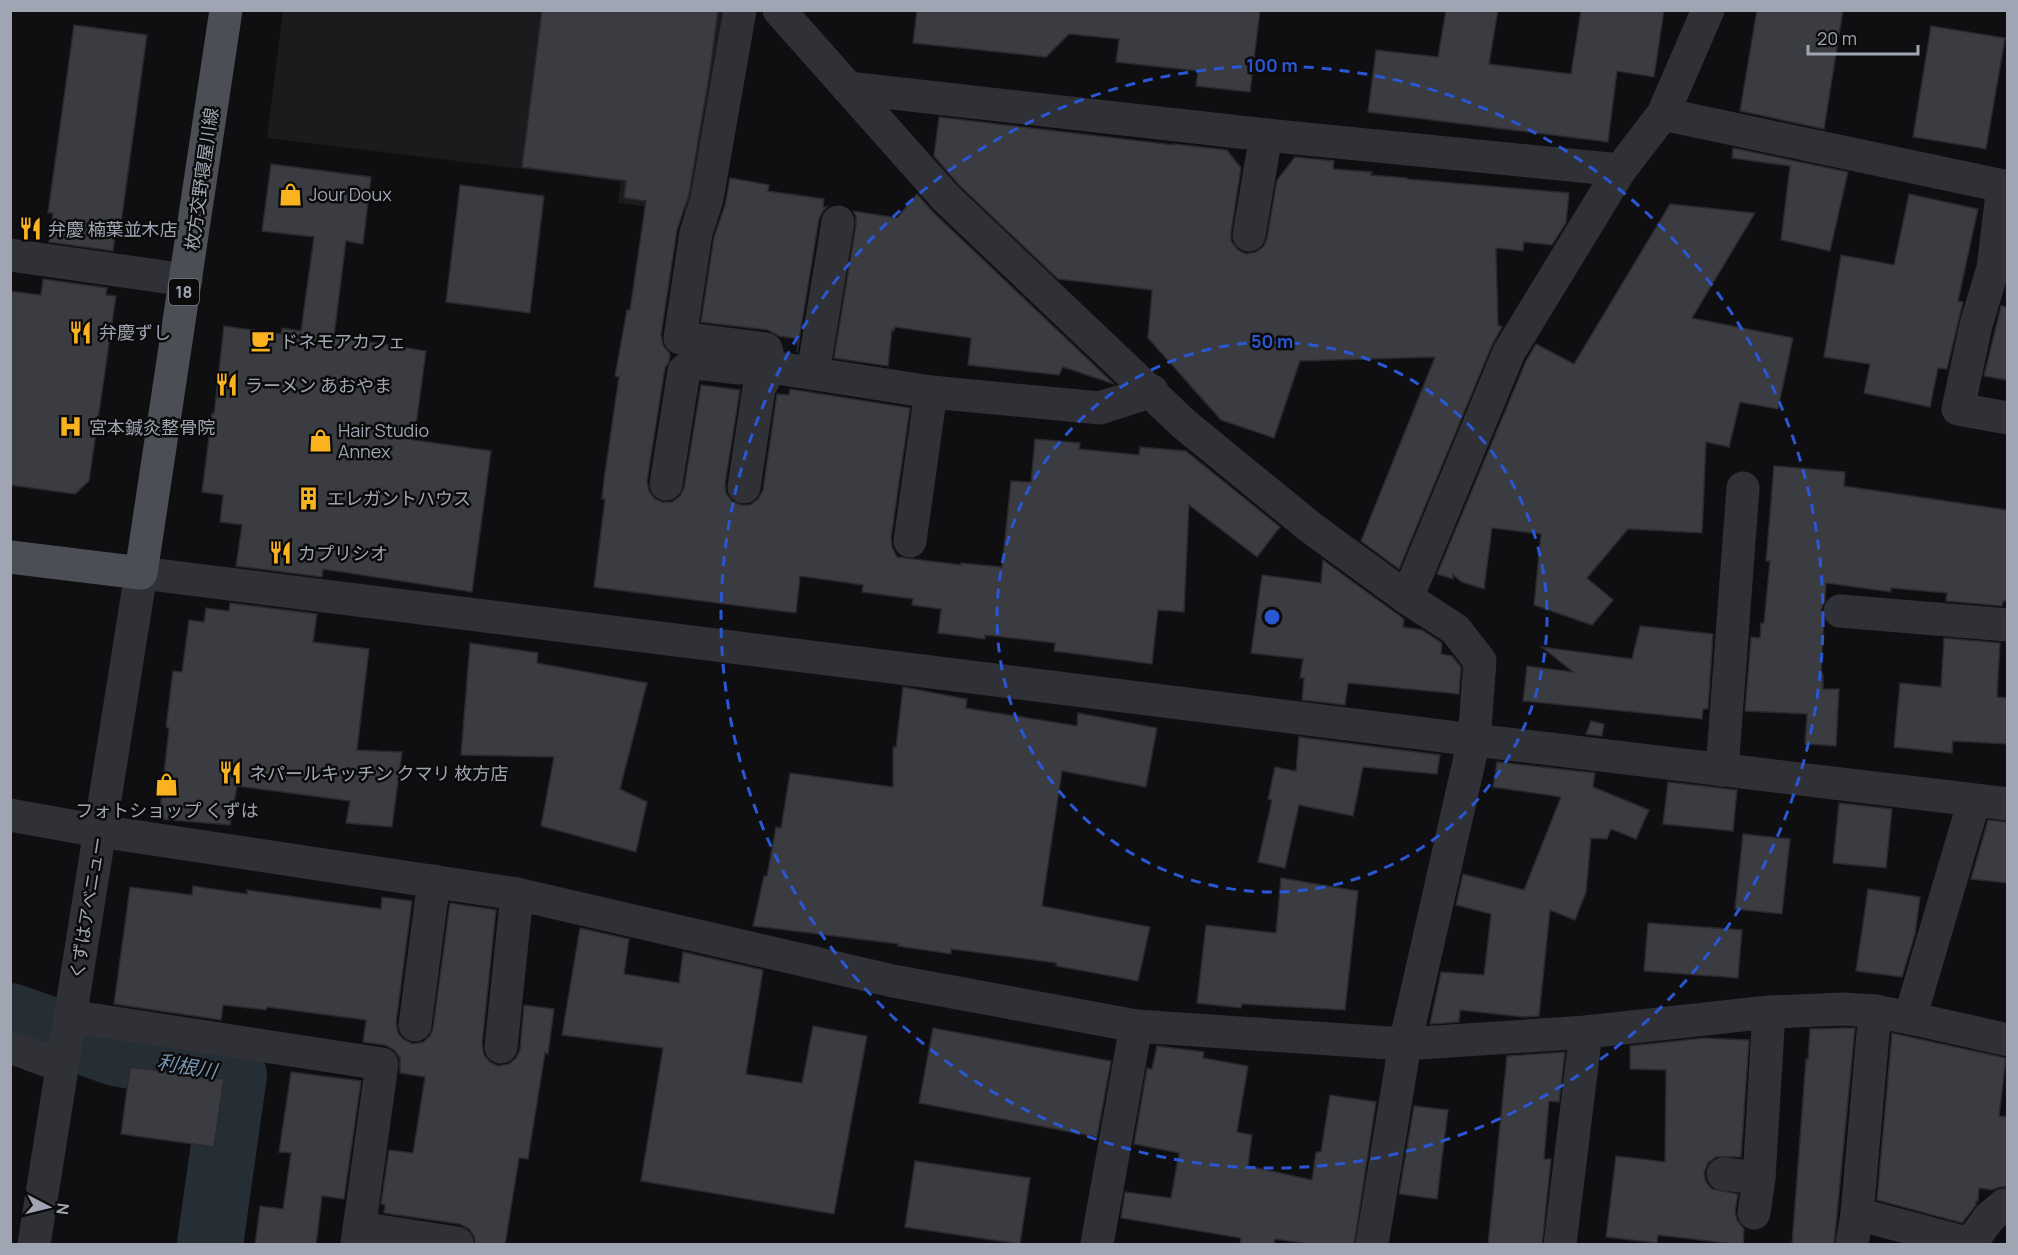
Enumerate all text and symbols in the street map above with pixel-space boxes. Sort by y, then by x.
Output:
scale bar [1808,18,1918,56]
text: 20 m [1817,26,1857,50]
text: 100 m [1246,53,1298,77]
street label: 枚方交野寝屋川線 [179,106,223,252]
shop icon: Jour Doux [278,181,304,207]
place label: Jour Doux [309,182,392,206]
restaurant icon: 弁慶 楠葉並木店 [17,216,43,242]
place label: 弁慶 楠葉並木店 [48,217,178,241]
road number: 18 [169,279,199,305]
restaurant icon: 弁慶ずし [68,319,94,345]
place label: 弁慶ずし [99,320,171,344]
cafe icon: ドネモアカフェ [249,328,275,354]
place label: ドネモアカフェ [280,329,406,353]
text: 50 m [1251,329,1293,353]
restaurant icon: ラーメン あおやま [214,372,240,398]
place label: ラーメン あおやま [245,373,392,397]
hospital icon: 宮本鍼灸整骨院 [58,414,84,440]
place label: 宮本鍼灸整骨院 [89,415,215,439]
place label: Hair Studio Annex [338,418,429,463]
shop icon: Hair Studio Annex [307,427,333,453]
building icon: エレガントハウス [296,485,322,511]
place label: エレガントハウス [327,486,471,510]
restaurant icon: カプリシオ [267,540,293,566]
place label: カプリシオ [298,541,388,565]
centre of rings [1262,607,1282,627]
restaurant icon: ネパールキッチン クマリ 枚方店 [218,760,244,786]
place label: ネパールキッチン クマリ 枚方店 [249,761,508,785]
shop icon: フォトショップ くずは [154,771,180,797]
place label: フォトショップ くずは [75,798,259,822]
street label: くずはアベニュー [64,835,110,981]
water label: 利根川 [155,1047,221,1085]
north arrow [18,1177,78,1237]
text: N [51,1202,75,1216]

